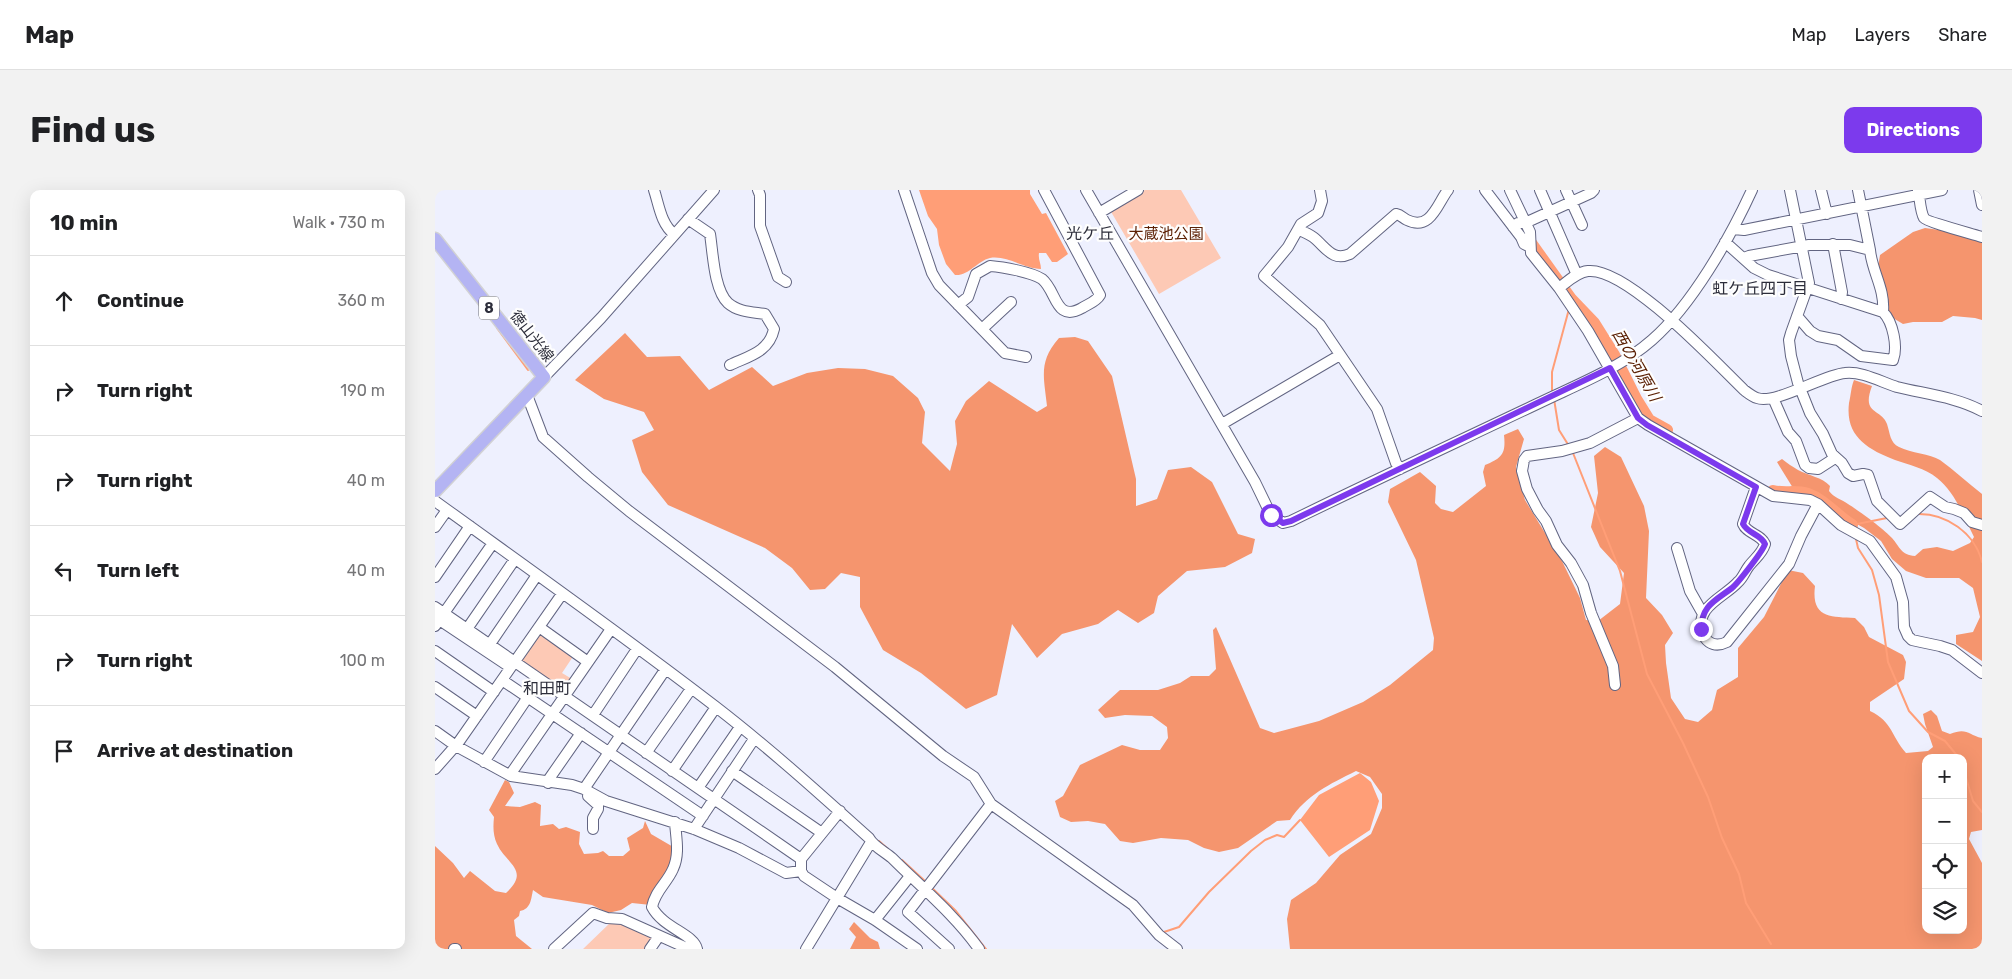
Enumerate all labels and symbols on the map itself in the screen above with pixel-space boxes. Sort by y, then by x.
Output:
district label: 光ケ丘 [1066,224,1114,243]
park label: 大蔵池公園 [1128,225,1204,243]
district label: 虹ケ丘四丁目 [1712,279,1808,298]
road number: 8 [479,296,499,320]
street label: 徳山光線 [506,307,558,365]
water label: 西の河原川 [1608,326,1666,406]
route start [1260,504,1283,527]
route end [1690,618,1713,641]
district label: 和田町 [523,679,571,698]

